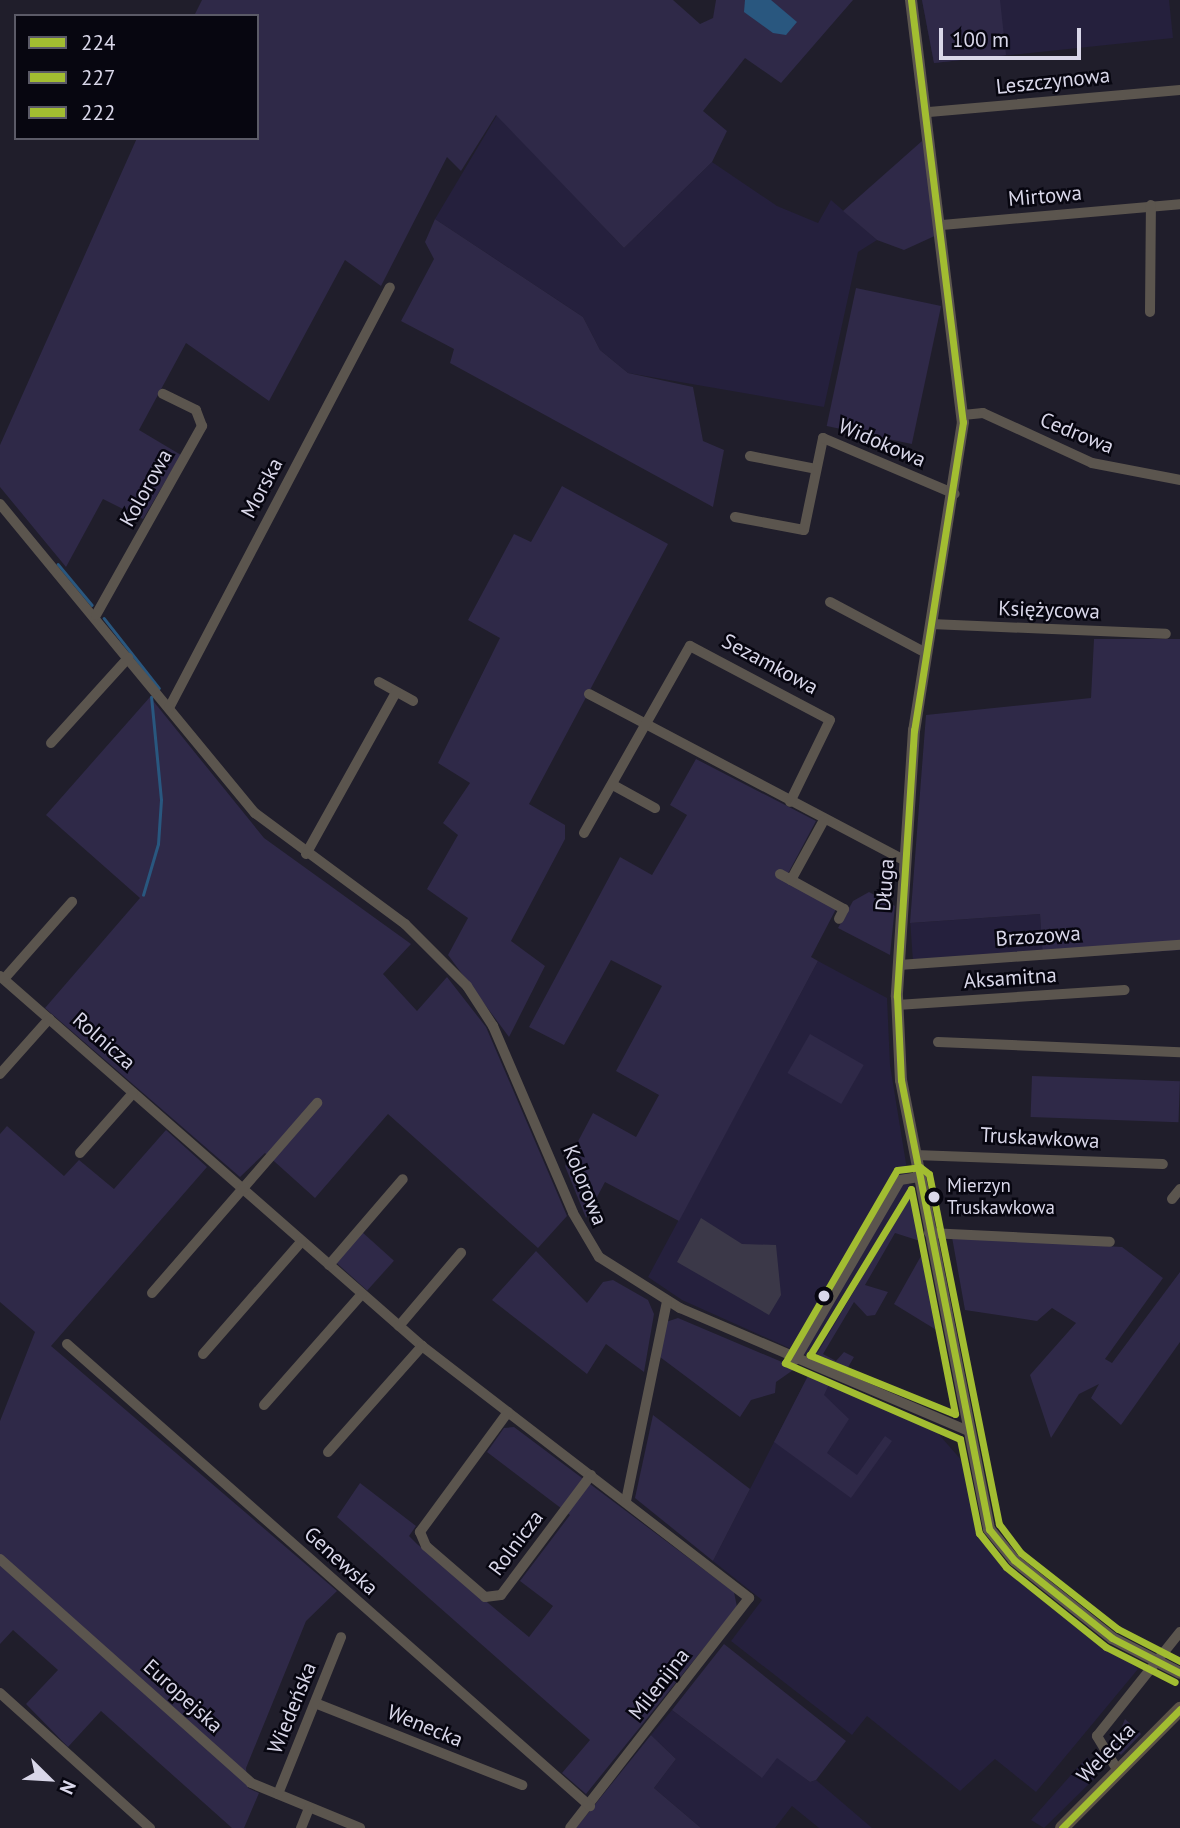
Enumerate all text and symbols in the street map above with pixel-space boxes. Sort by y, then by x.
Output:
legend [14,14,259,140]
scale bar [942,14,1084,58]
text: 100 m [952,26,1009,53]
text: 224 [81,29,115,56]
street label: Leszczynowa [995,62,1111,100]
text: 227 [81,64,115,91]
text: 222 [81,99,115,126]
street label: Mirtowa [1007,180,1083,212]
street label: Cedrowa [1036,407,1118,459]
street label: Widokowa [835,413,929,473]
street label: Kolorowa [115,445,177,531]
street label: Morska [236,454,288,522]
street label: Księżycowa [998,596,1100,624]
street label: Sezamkowa [718,628,822,700]
street label: Długa [871,858,899,912]
street label: Brzozowa [995,920,1081,952]
street label: Aksamitna [963,962,1057,994]
street label: Rolnicza [67,1007,141,1075]
street label: Truskawkowa [980,1122,1100,1154]
street label: Kolorowa [557,1141,613,1229]
place label: Mierzyn Truskawkowa [947,1175,1055,1219]
marker: Mierzyn Truskawkowa [927,1190,941,1204]
unlabelled marker [817,1289,831,1303]
street label: Rolnicza [483,1505,549,1581]
street label: Genewska [299,1521,383,1601]
street label: Milenijna [623,1643,695,1725]
street label: Europejska [138,1654,228,1738]
street label: Wiedeńska [262,1659,322,1757]
street label: Wenecka [384,1700,466,1752]
street label: Welecka [1071,1718,1141,1788]
north arrow [14,1744,84,1814]
text: N [55,1777,82,1798]

